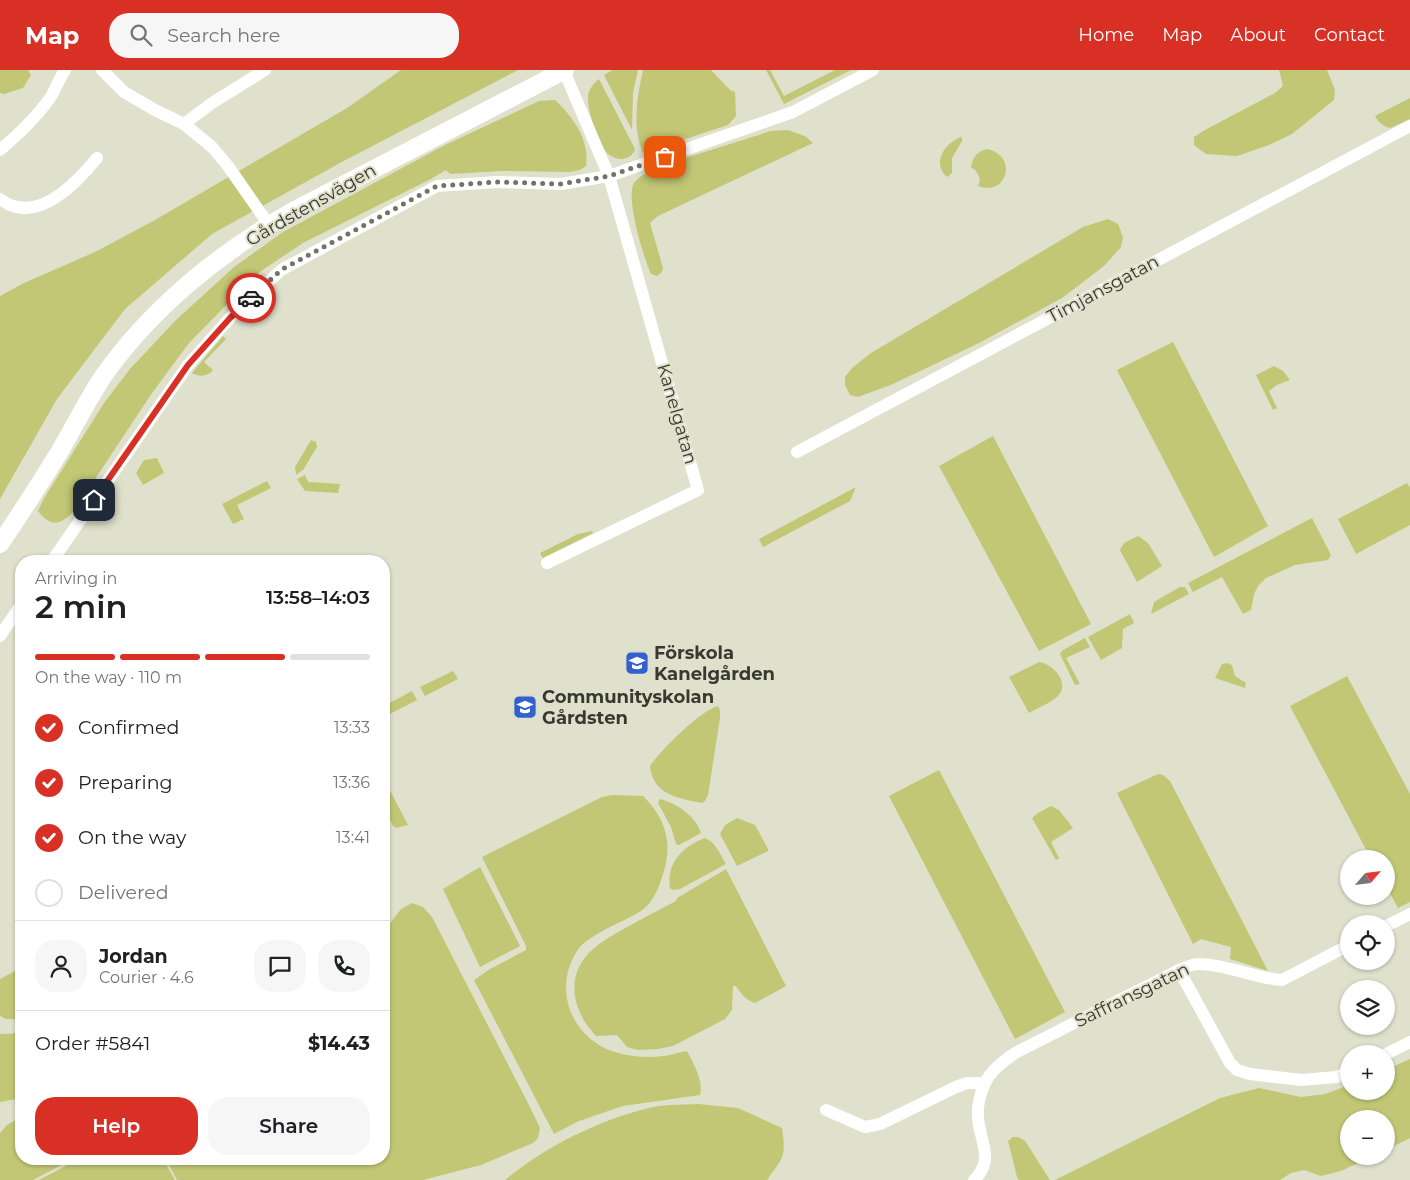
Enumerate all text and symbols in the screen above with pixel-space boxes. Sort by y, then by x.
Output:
search box [109,13,459,58]
text: Map [25,21,79,50]
icon: search [127,21,155,49]
text: Search here [167,24,280,47]
text: Home [1078,24,1134,46]
text: Map [1162,24,1202,46]
text: About [1230,24,1286,46]
text: Contact [1314,24,1385,46]
pin [644,136,686,178]
icon: bag [651,143,679,171]
street label: Gårdstensvägen [242,159,380,251]
street label: Timjansgatan [1043,250,1163,328]
courier [226,273,276,323]
icon: car [237,284,265,312]
street label: Kanelgatan [652,361,702,467]
pin [73,479,115,521]
icon: home [80,486,108,514]
text: Arriving in [35,569,117,588]
text: 13:58–14:03 [266,586,370,609]
text: 2 min [35,587,127,626]
place label: Förskola Kanelgården [654,642,775,685]
school or university icon: Förskola Kanelgården [624,650,650,676]
text: On the way · 110 m [35,668,182,687]
place label: Communityskolan Gårdsten [542,686,714,729]
school or university icon: Communityskolan Gårdsten [512,694,538,720]
icon: check [35,714,63,742]
text: Confirmed [78,716,179,739]
text: 13:33 [334,718,370,737]
icon: check [35,769,63,797]
text: Preparing [78,771,173,794]
text: 13:36 [333,773,370,792]
icon: check [35,824,63,852]
text: On the way [78,826,186,849]
text: 13:41 [336,828,370,847]
north arrow [1340,850,1395,905]
map controls [1340,850,1395,1165]
text: Delivered [78,881,169,904]
button: locate [1340,915,1395,970]
button: person [35,940,87,992]
button: chat [254,940,306,992]
button: phone [318,940,370,992]
text: Jordan [99,945,168,968]
street label: Saffransgatan [1071,958,1193,1032]
text: Courier · 4.6 [99,968,194,987]
button: layers [1340,980,1395,1035]
text: Order #5841 [35,1032,150,1055]
text: $14.43 [308,1032,370,1055]
button: + [1340,1045,1395,1100]
button: Help [35,1097,198,1155]
button: Share [208,1097,370,1155]
button: − [1340,1110,1395,1165]

